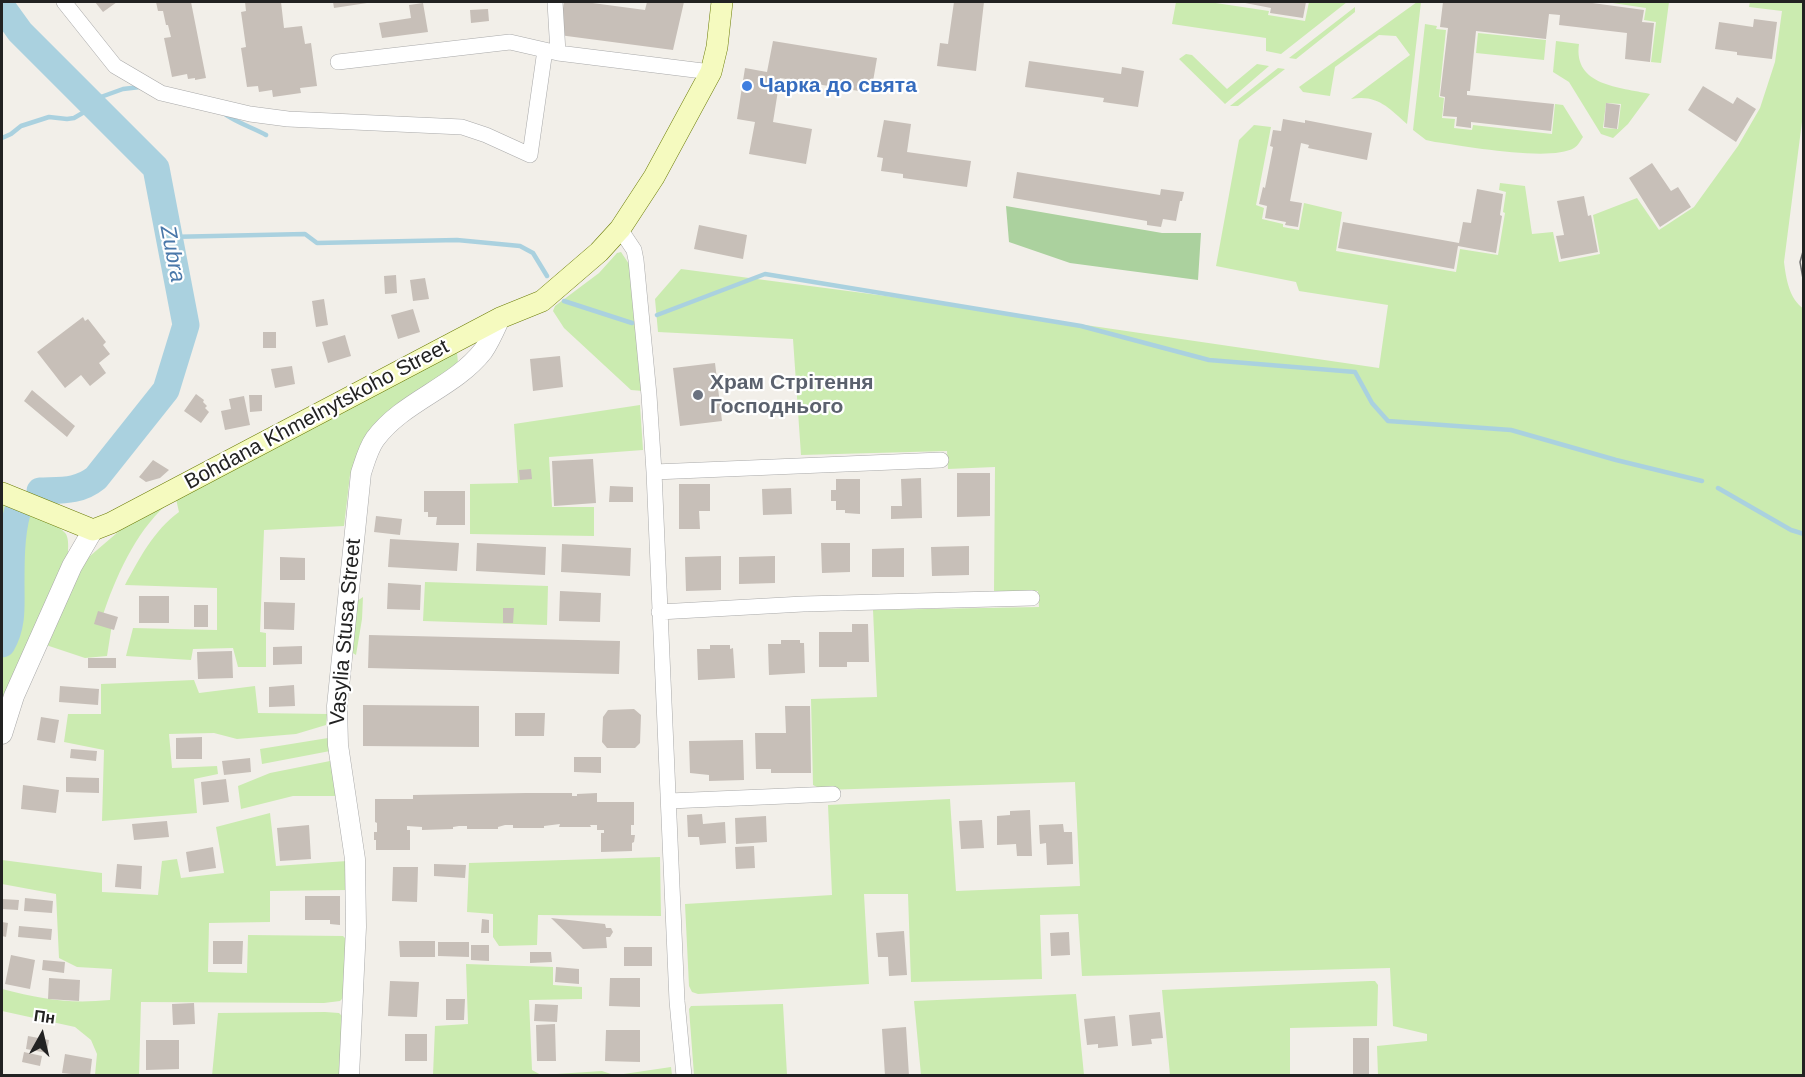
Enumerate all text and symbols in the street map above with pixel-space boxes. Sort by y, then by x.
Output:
place label: Чарка до свята [759,73,917,99]
marker: Чарка до свята [740,79,754,93]
water label: Zubra [154,223,190,285]
street label: Bohdana Khmelnytskoho Street [181,335,453,495]
place label: Храм Стрітення Господнього [710,370,874,420]
marker: Храм Стрітення Господнього [691,388,705,402]
street label: Vasylia Stusa Street [325,537,367,727]
north arrow [12,1005,72,1065]
text: Пн [33,1007,56,1027]

